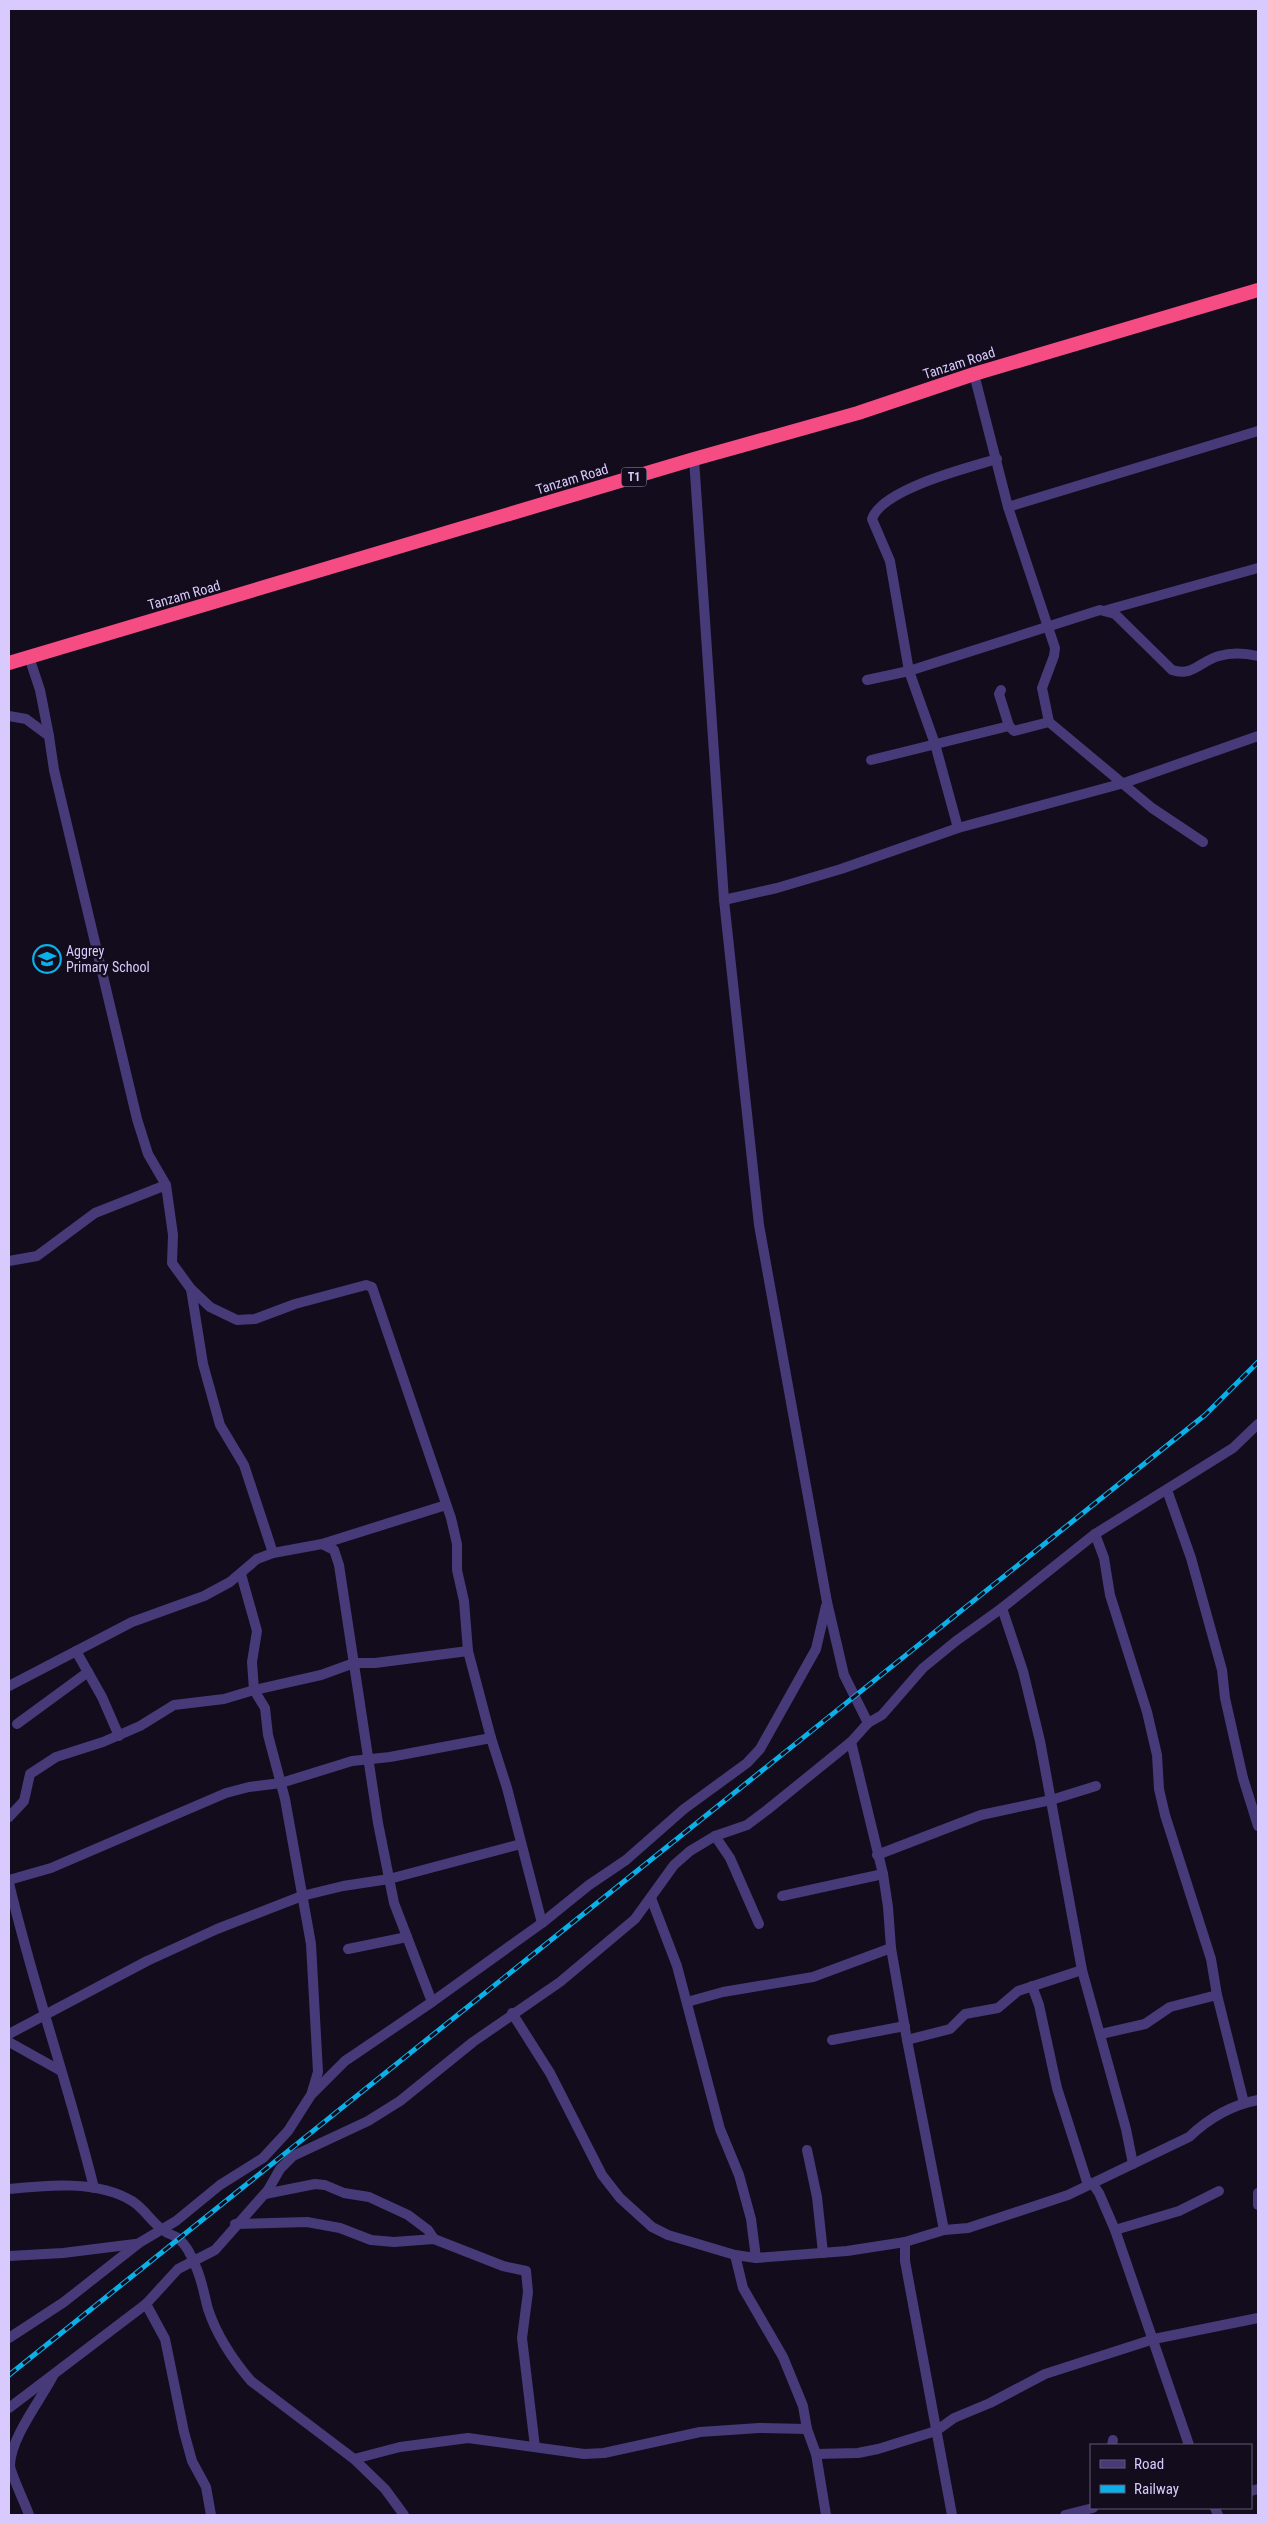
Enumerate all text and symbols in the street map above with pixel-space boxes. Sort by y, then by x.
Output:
street label: Tanzam Road [921,344,997,382]
street label: Tanzam Road [534,460,610,498]
road number: T1 [622,468,646,487]
street label: Tanzam Road [146,577,222,613]
place label: Aggrey Primary School [66,943,150,975]
school or university icon: Aggrey Primary School [32,944,62,974]
legend [1090,2444,1252,2509]
text: Road [1134,2455,1164,2473]
text: Railway [1134,2480,1179,2498]

